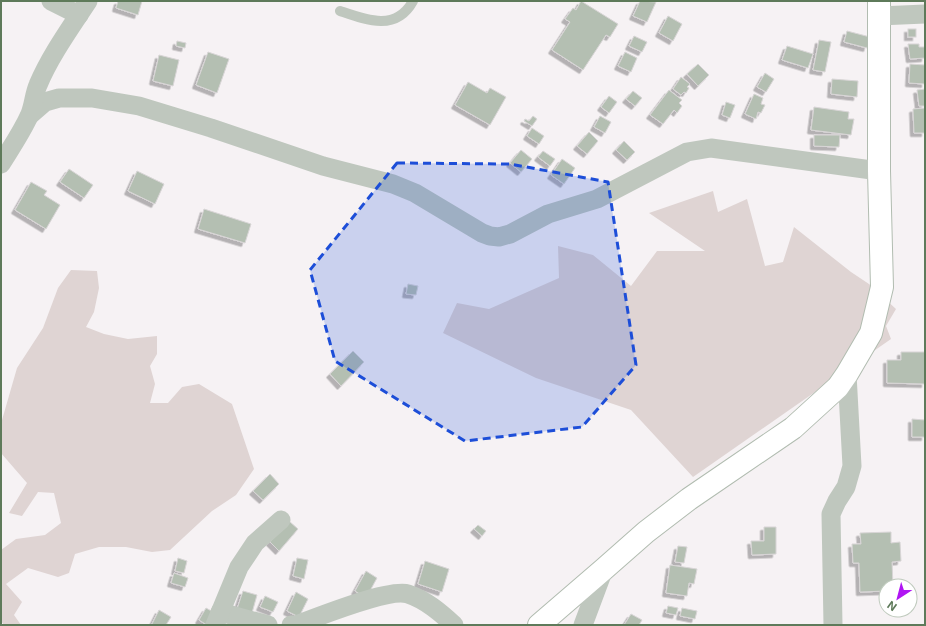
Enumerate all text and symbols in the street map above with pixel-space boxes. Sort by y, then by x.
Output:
north arrow [878,578,918,618]
text: N [885,598,900,614]

